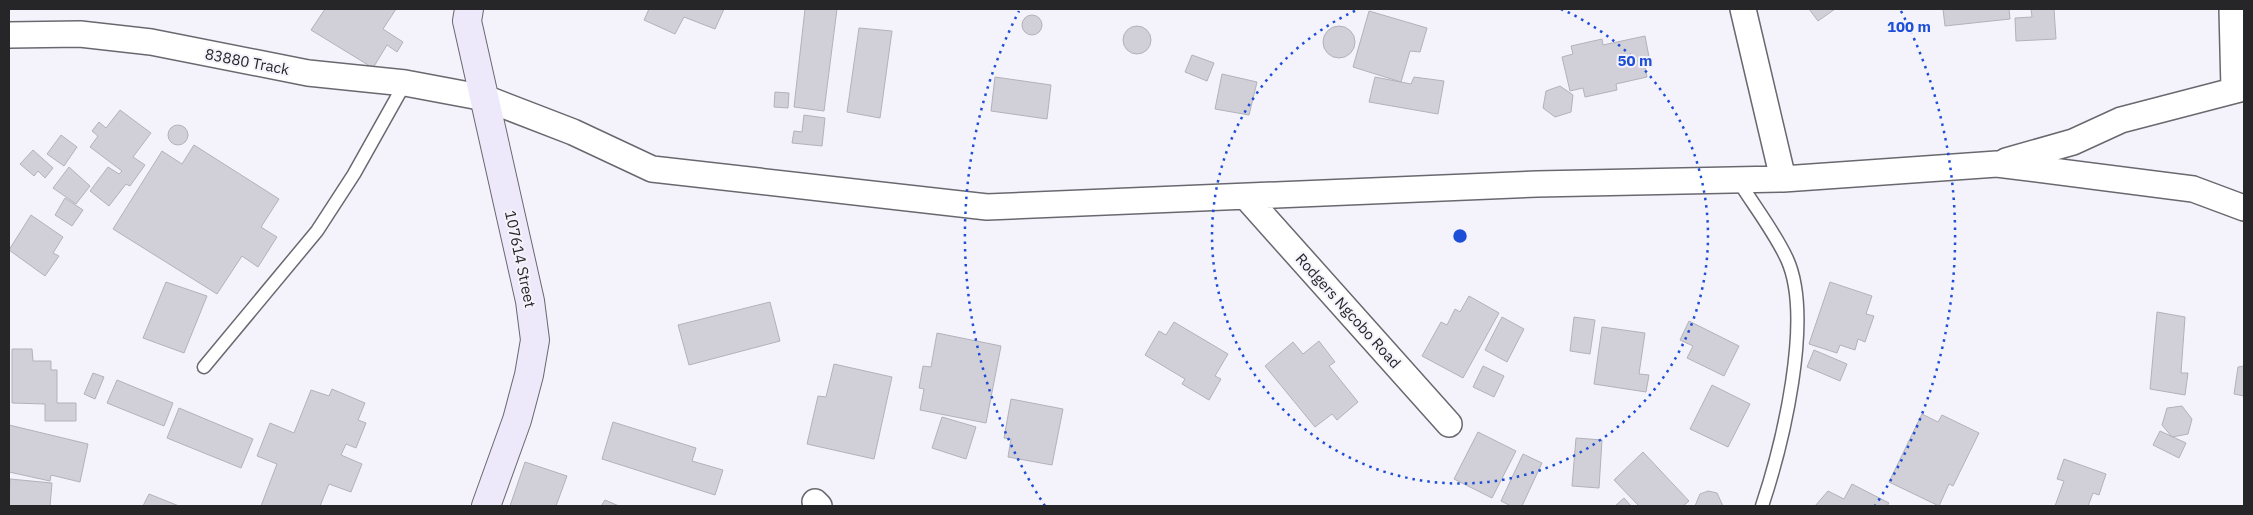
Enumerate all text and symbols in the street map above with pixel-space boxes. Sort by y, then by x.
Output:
text: 100 m [1887,17,1931,36]
street label: 83880 Track [203,44,291,79]
text: 50 m [1618,51,1652,70]
street label: 107614 Street [501,209,540,309]
centre of rings [1451,227,1469,245]
street label: Rodgers Ngcobo Road [1292,249,1405,372]

